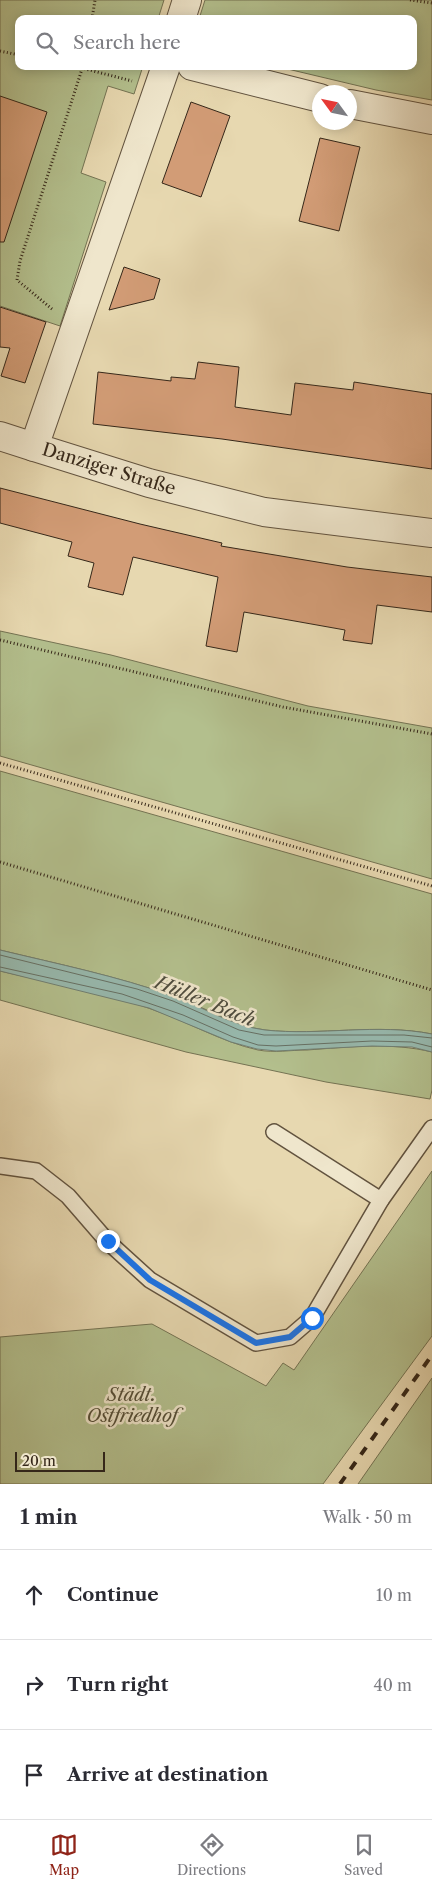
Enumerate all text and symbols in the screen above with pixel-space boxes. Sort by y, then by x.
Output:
search box [15,15,417,70]
icon: search [33,29,61,57]
text: Search here [73,31,181,54]
north arrow [312,85,357,130]
street label: Danziger Straße [40,438,178,500]
water label: Hüller Bach [150,970,259,1032]
route end [97,1230,120,1253]
route start [301,1307,324,1330]
park label: Städt. Ostfriedhof [87,1384,184,1427]
scale bar [15,1449,105,1472]
text: 20 m [22,1452,56,1470]
text: 1 min [20,1504,78,1529]
text: Walk · 50 m [323,1507,412,1527]
icon: ahead [20,1581,48,1609]
text: Continue [67,1583,159,1606]
text: 10 m [376,1585,412,1605]
icon: right [20,1671,48,1699]
text: Turn right [67,1673,168,1696]
text: 40 m [373,1675,412,1695]
icon: arrive [20,1761,48,1789]
text: Arrive at destination [67,1763,268,1786]
tab: Map [49,1831,79,1879]
tab: Directions [177,1831,246,1879]
tab: Saved [344,1831,383,1879]

